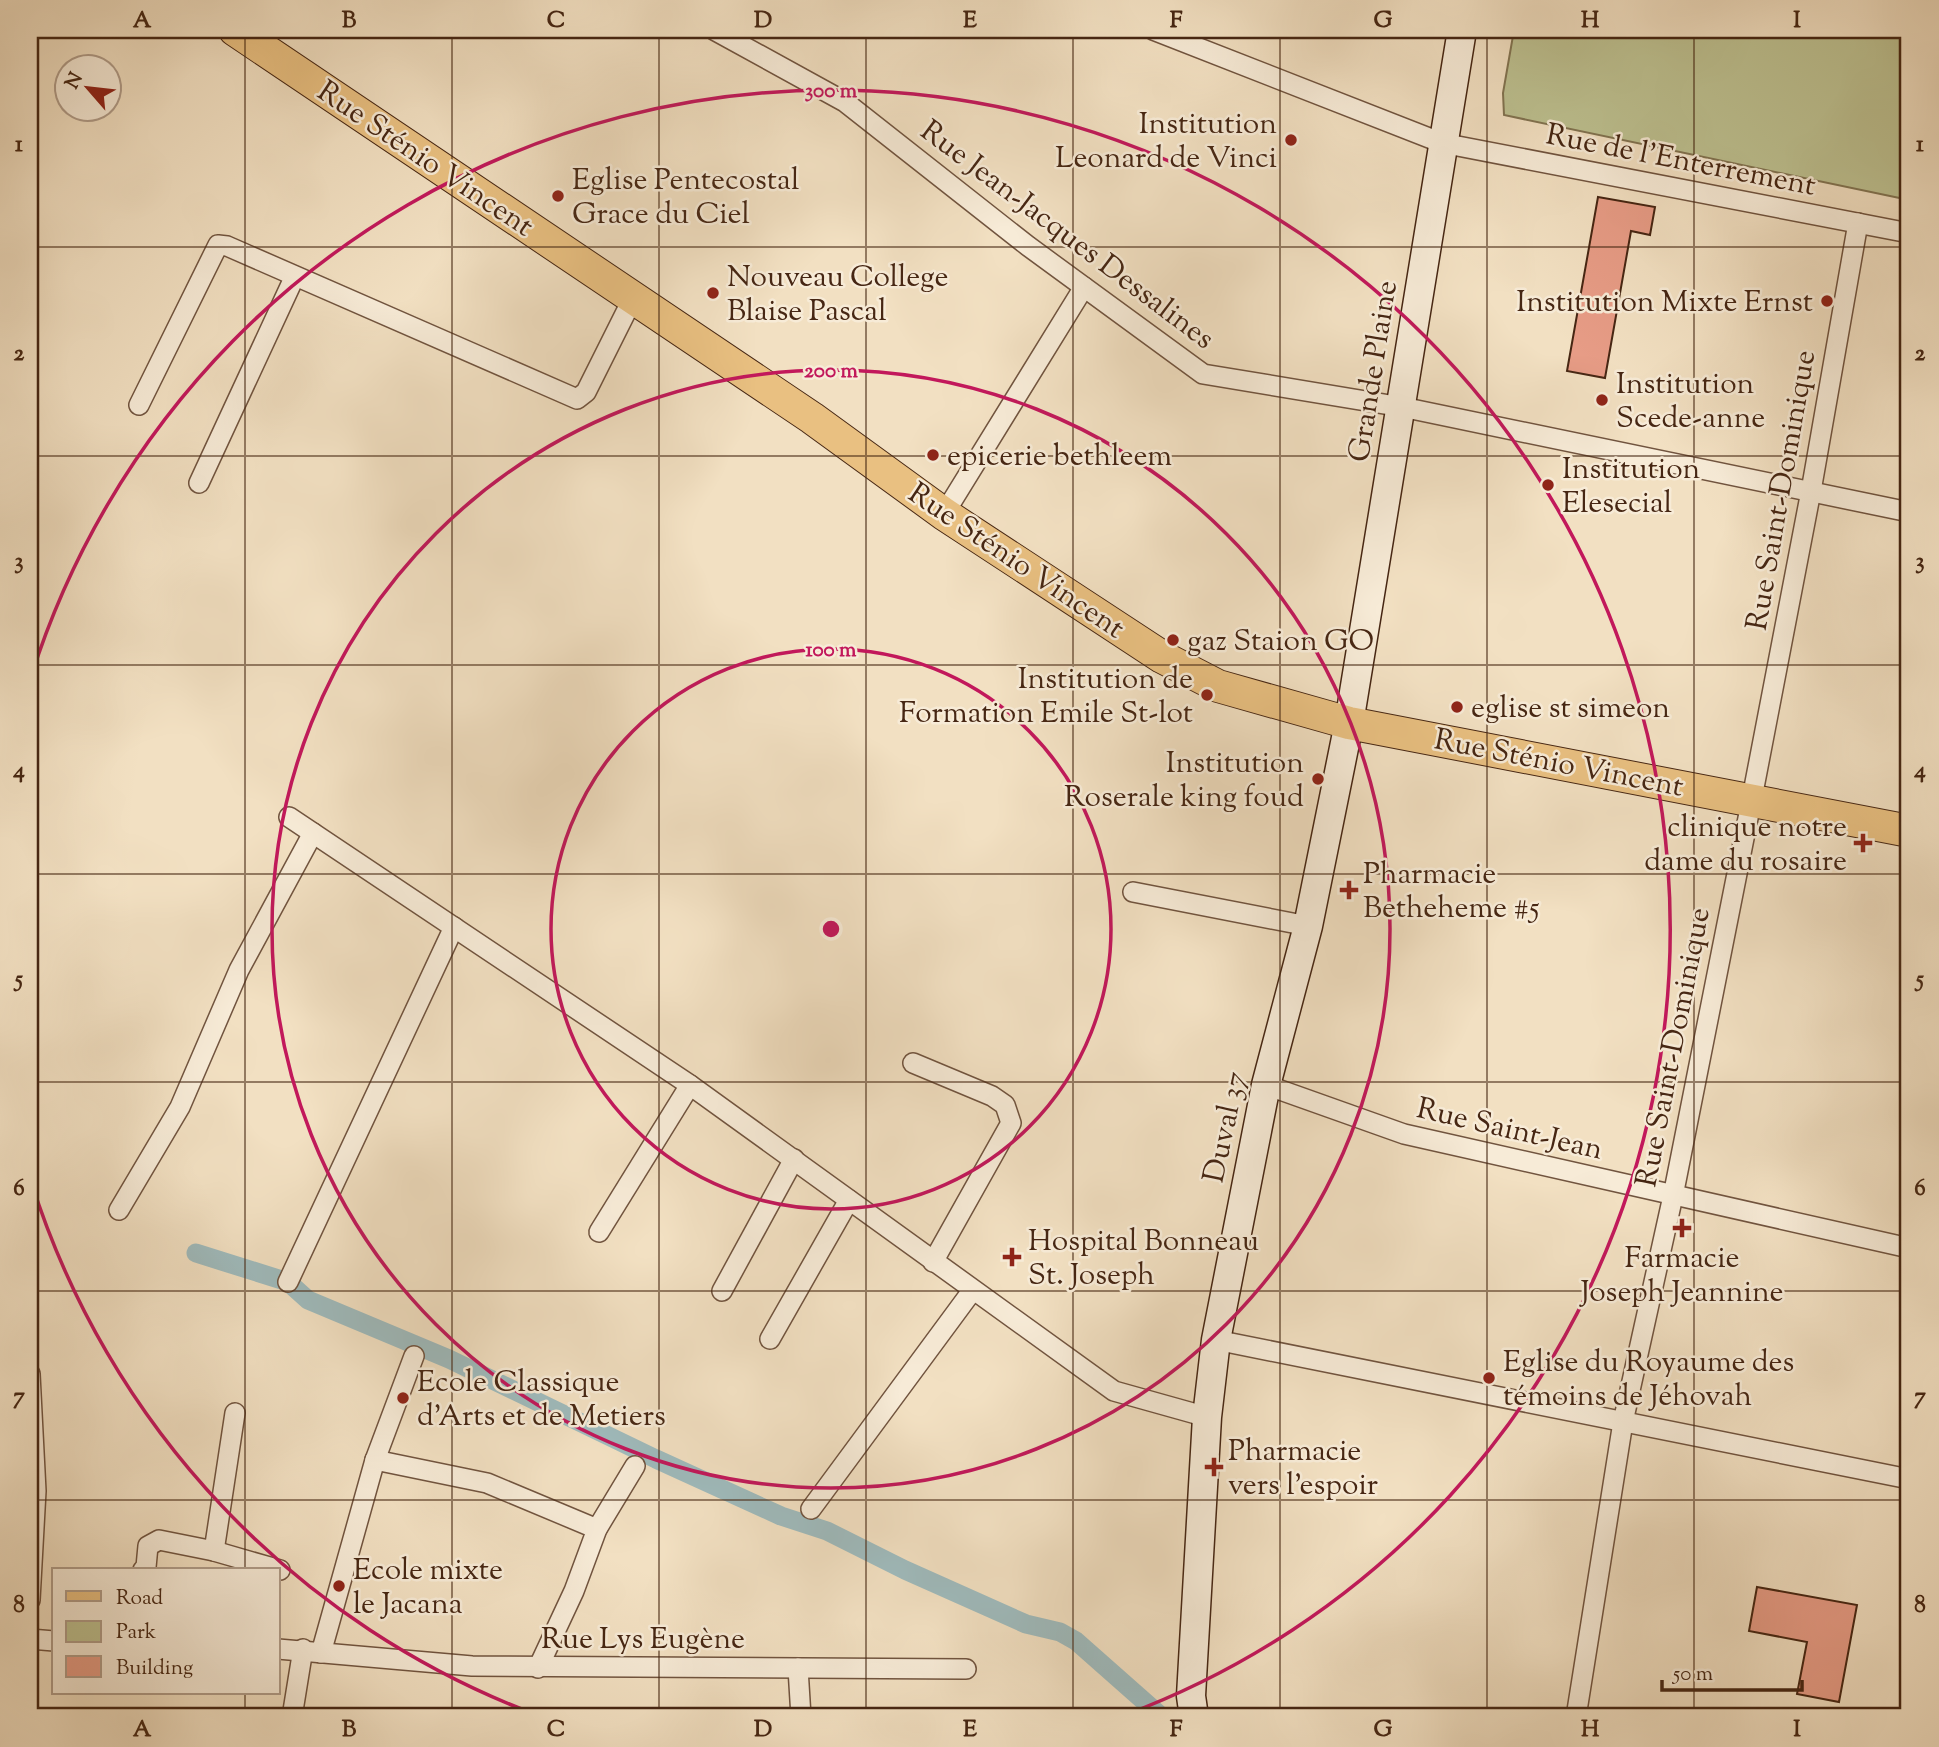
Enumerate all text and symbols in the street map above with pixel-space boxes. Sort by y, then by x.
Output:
text: A [133,5,152,38]
text: B [342,5,357,38]
text: C [547,5,565,38]
text: D [754,5,772,38]
text: E [963,5,977,38]
text: F [1170,5,1183,38]
text: G [1374,5,1393,38]
text: H [1581,5,1600,38]
text: I [1793,5,1801,38]
north arrow [52,52,122,122]
text: N [60,68,91,94]
street label: Rue Sténio Vincent [308,72,541,249]
text: 300 m [805,77,858,107]
place label: Institution Leonard de Vinci [1055,104,1277,181]
street label: Rue Jean-Jacques Dessalines [910,111,1223,361]
street label: Rue de l'Enterrement [1542,114,1819,209]
text: 1 [15,129,23,162]
text: 1 [1916,129,1924,162]
marker: Institution Leonard de Vinci [1283,132,1299,148]
place label: Eglise Pentecostal Grace du Ciel [572,160,799,237]
marker: Eglise Pentecostal Grace du Ciel [550,188,566,204]
place label: Nouveau College Blaise Pascal [727,257,949,334]
street label: Grande Plaine [1339,278,1410,465]
place label: Institution Mixte Ernst [1516,282,1813,325]
marker: Nouveau College Blaise Pascal [705,285,721,301]
marker: Institution Mixte Ernst [1819,293,1835,309]
text: 2 [14,338,25,371]
text: 2 [1915,338,1926,371]
street label: Rue Saint-Dominique [1737,347,1828,634]
text: 200 m [804,357,859,387]
place label: Institution Scede-anne [1616,364,1765,441]
marker: Institution Scede-anne [1594,392,1610,408]
place label: epicerie bethleem [947,436,1172,479]
marker: epicerie bethleem [925,447,941,463]
place label: Institution Elesecial [1562,449,1701,526]
street label: Rue Sténio Vincent [899,474,1132,651]
marker: Institution Elesecial [1540,477,1556,493]
text: 3 [14,546,24,579]
text: 3 [1915,546,1925,579]
place label: gaz Staion GO [1187,621,1374,664]
marker: gaz Staion GO [1165,632,1181,648]
text: 100 m [806,636,857,666]
place label: Institution de Formation Emile St-lot [899,659,1193,736]
marker: Institution de Formation Emile St-lot [1199,687,1215,703]
place label: eglise st simeon [1471,688,1670,731]
marker: eglise st simeon [1449,699,1465,715]
street label: Rue Sténio Vincent [1430,719,1687,810]
place label: Institution Roserale king foud [1064,743,1304,820]
text: 4 [12,755,25,788]
text: 4 [1913,755,1926,788]
marker: Institution Roserale king foud [1310,771,1326,787]
place label: clinique notre dame du rosaire [1644,807,1847,884]
marker: clinique notre dame du rosaire [1853,833,1873,853]
place label: Pharmacie Betheheme #5 [1363,854,1540,931]
marker: Pharmacie Betheheme #5 [1341,882,1357,898]
street label: Rue Saint-Dominique [1626,904,1723,1191]
centre of rings [819,917,843,941]
text: 5 [13,964,23,997]
text: 5 [1914,964,1924,997]
street label: Duval 37 [1194,1068,1259,1187]
street label: Rue Saint-Jean [1412,1088,1607,1173]
text: 6 [13,1173,25,1206]
text: 6 [1914,1173,1926,1206]
marker: Farmacie Joseph Jeannine [1674,1220,1690,1236]
place label: Hospital Bonneau St. Joseph [1028,1221,1259,1298]
place label: Farmacie Joseph Jeannine [1579,1238,1783,1315]
marker: Hospital Bonneau St. Joseph [1002,1247,1022,1267]
place label: Eglise du Royaume des témoins de Jéhovah [1503,1342,1794,1419]
place label: Ecole Classique d'Arts et de Metiers [417,1362,666,1439]
marker: Eglise du Royaume des témoins de Jéhovah [1481,1370,1497,1386]
text: 7 [13,1381,25,1414]
text: 7 [1914,1381,1926,1414]
marker: Ecole Classique d'Arts et de Metiers [395,1390,411,1406]
place label: Pharmacie vers l'espoir [1228,1431,1378,1508]
marker: Pharmacie vers l'espoir [1206,1459,1222,1475]
place label: Ecole mixte le Jacana [353,1550,503,1627]
legend [52,1568,280,1694]
marker: Ecole mixte le Jacana [331,1578,347,1594]
text: Road [116,1584,163,1614]
text: 8 [13,1590,25,1623]
text: 8 [1914,1590,1926,1623]
text: Park [116,1618,157,1648]
street label: Rue Lys Eugène [541,1619,745,1662]
scale bar [1662,1649,1802,1693]
text: Building [116,1654,193,1684]
text: 50 m [1672,1660,1713,1690]
text: A [133,1714,152,1747]
text: B [342,1714,357,1747]
text: C [547,1714,565,1747]
text: D [754,1714,772,1747]
text: E [963,1714,977,1747]
text: F [1170,1714,1183,1747]
text: G [1374,1714,1393,1747]
text: H [1581,1714,1600,1747]
text: I [1793,1714,1801,1747]

